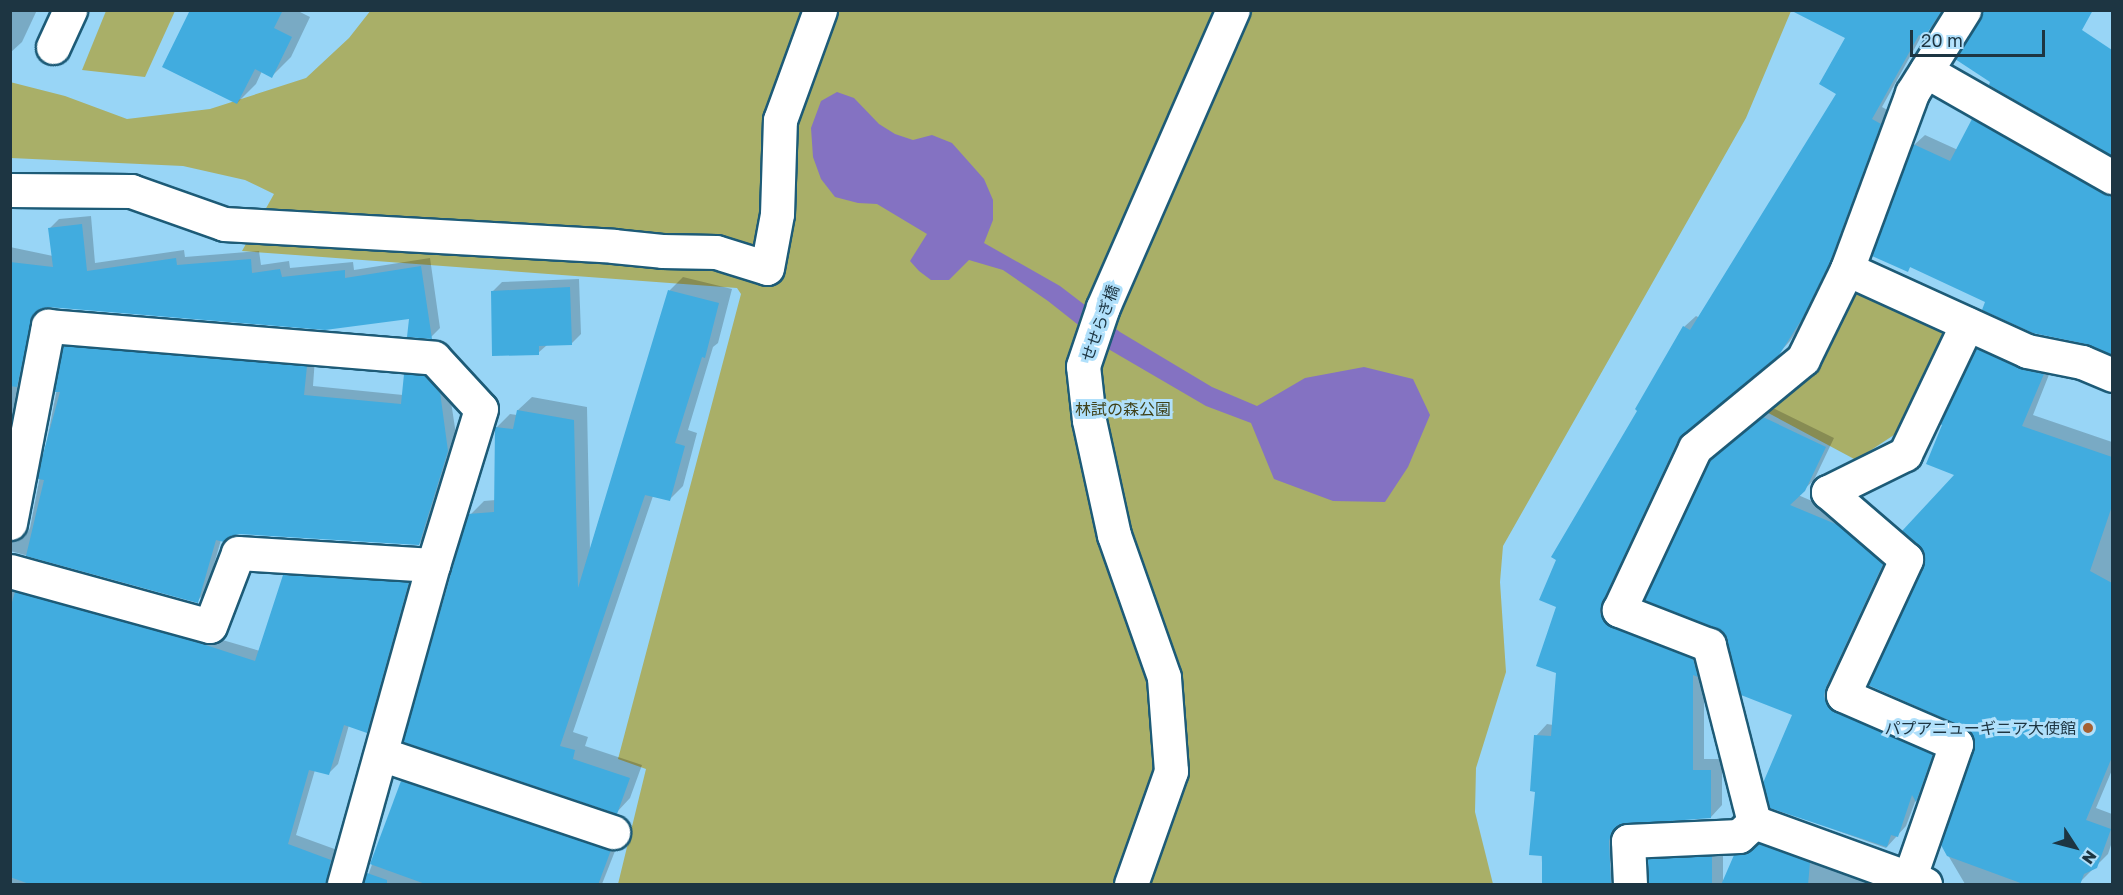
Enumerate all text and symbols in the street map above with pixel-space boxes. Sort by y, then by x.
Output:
scale bar [1913,18,2048,56]
text: 20 m [1921,29,1963,51]
street label: せせらぎ橋 [1077,282,1123,364]
park label: 林試の森公園 [1075,399,1171,419]
place label: パプアニューギニア大使館 [1884,718,2076,738]
marker: パプアニューギニア大使館 [2081,721,2095,735]
north arrow [2045,817,2105,877]
text: N [2078,847,2101,868]

